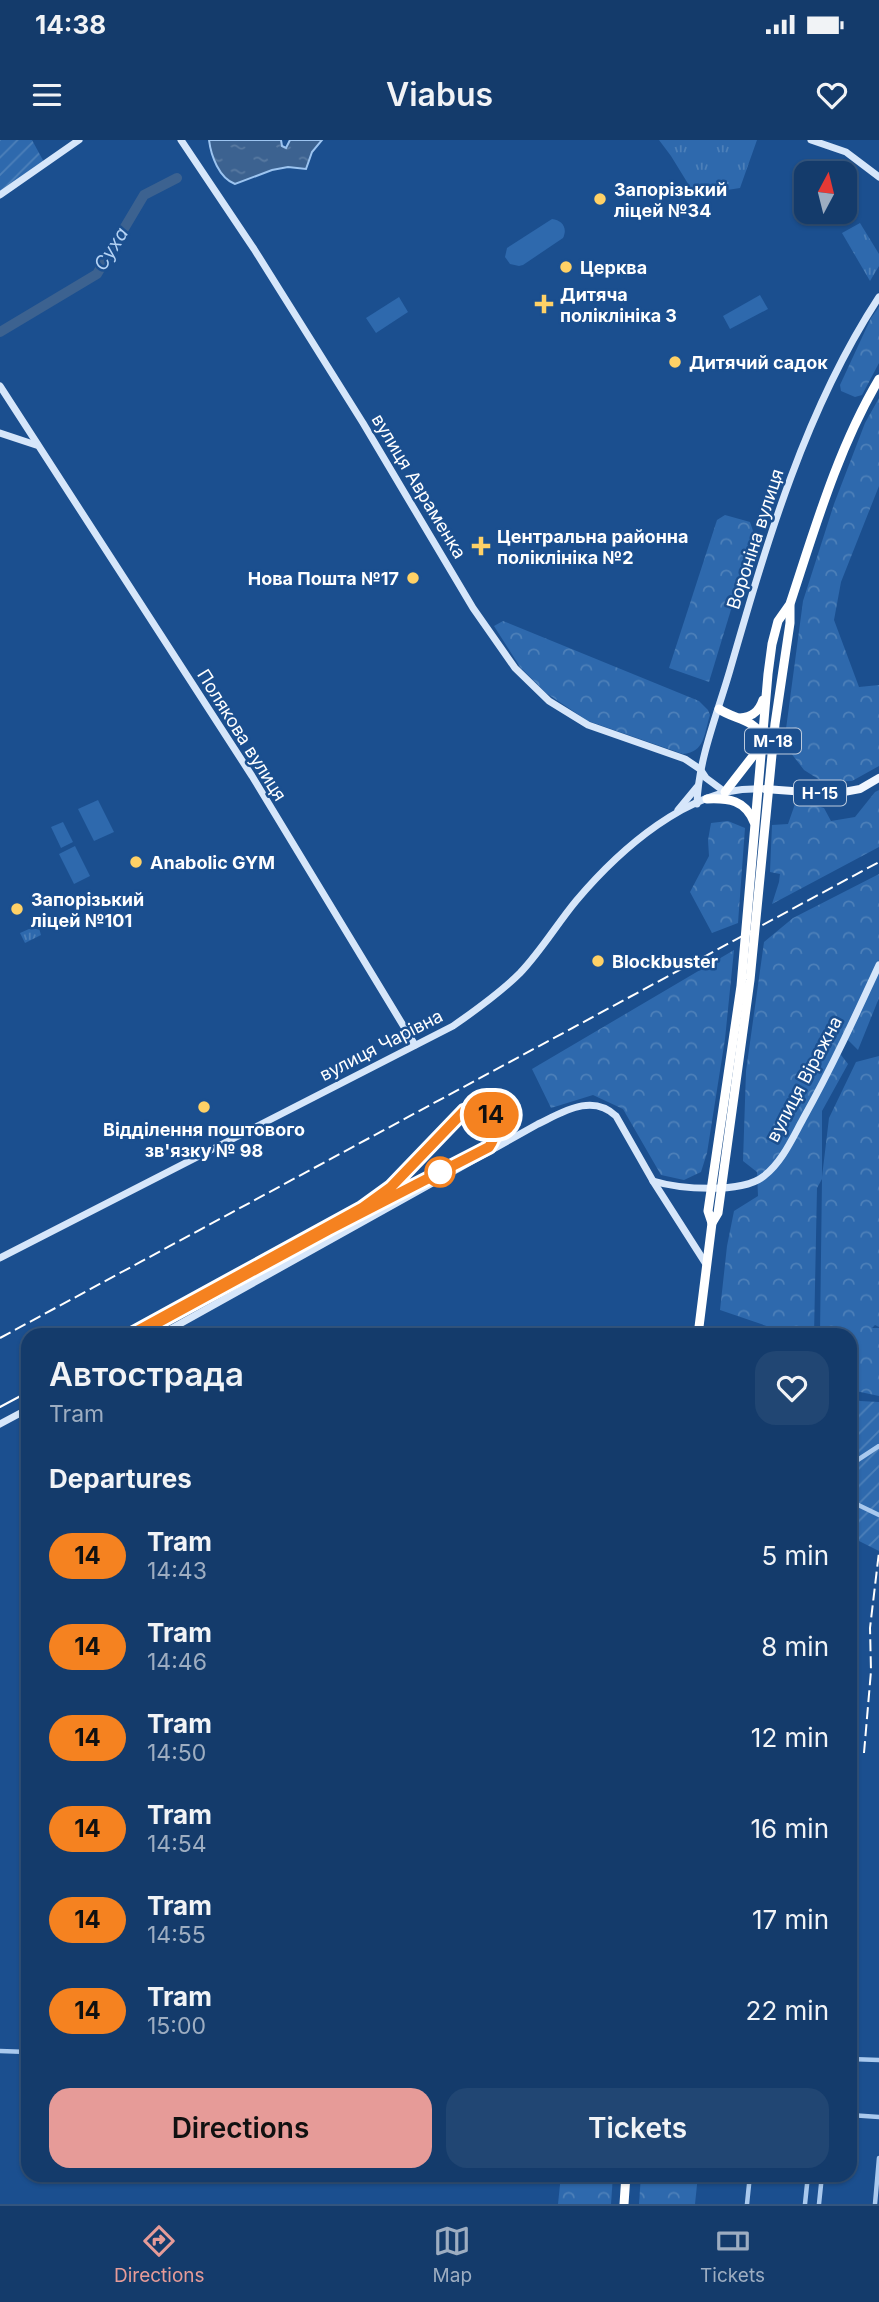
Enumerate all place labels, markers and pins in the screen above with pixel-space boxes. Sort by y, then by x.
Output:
place label: Запорізький ліцей №34 [614,179,727,221]
marker: Запорізький ліцей №34 [592,191,608,207]
place label: Церква [580,257,647,278]
marker: Церква [558,259,574,275]
place label: Дитяча поліклініка 3 [560,284,677,326]
marker: Дитяча поліклініка 3 [534,294,554,314]
place label: Дитячий садок [689,352,828,373]
marker: Дитячий садок [667,354,683,370]
place label: Центральна районна поліклініка №2 [497,526,689,568]
marker: Центральна районна поліклініка №2 [471,536,491,556]
place label: Нова Пошта №17 [248,568,399,589]
marker: Нова Пошта №17 [405,570,421,586]
place label: Anabolic GYM [150,852,275,873]
marker: Anabolic GYM [128,854,144,870]
place label: Запорізький ліцей №101 [31,889,144,931]
marker: Запорізький ліцей №101 [9,901,25,917]
place label: Blockbuster [612,951,718,972]
marker: Blockbuster [590,953,606,969]
marker: Відділення поштового зв'язку № 98 [196,1099,212,1115]
place label: Відділення поштового зв'язку № 98 [103,1119,305,1161]
unlabelled marker [425,1157,455,1187]

